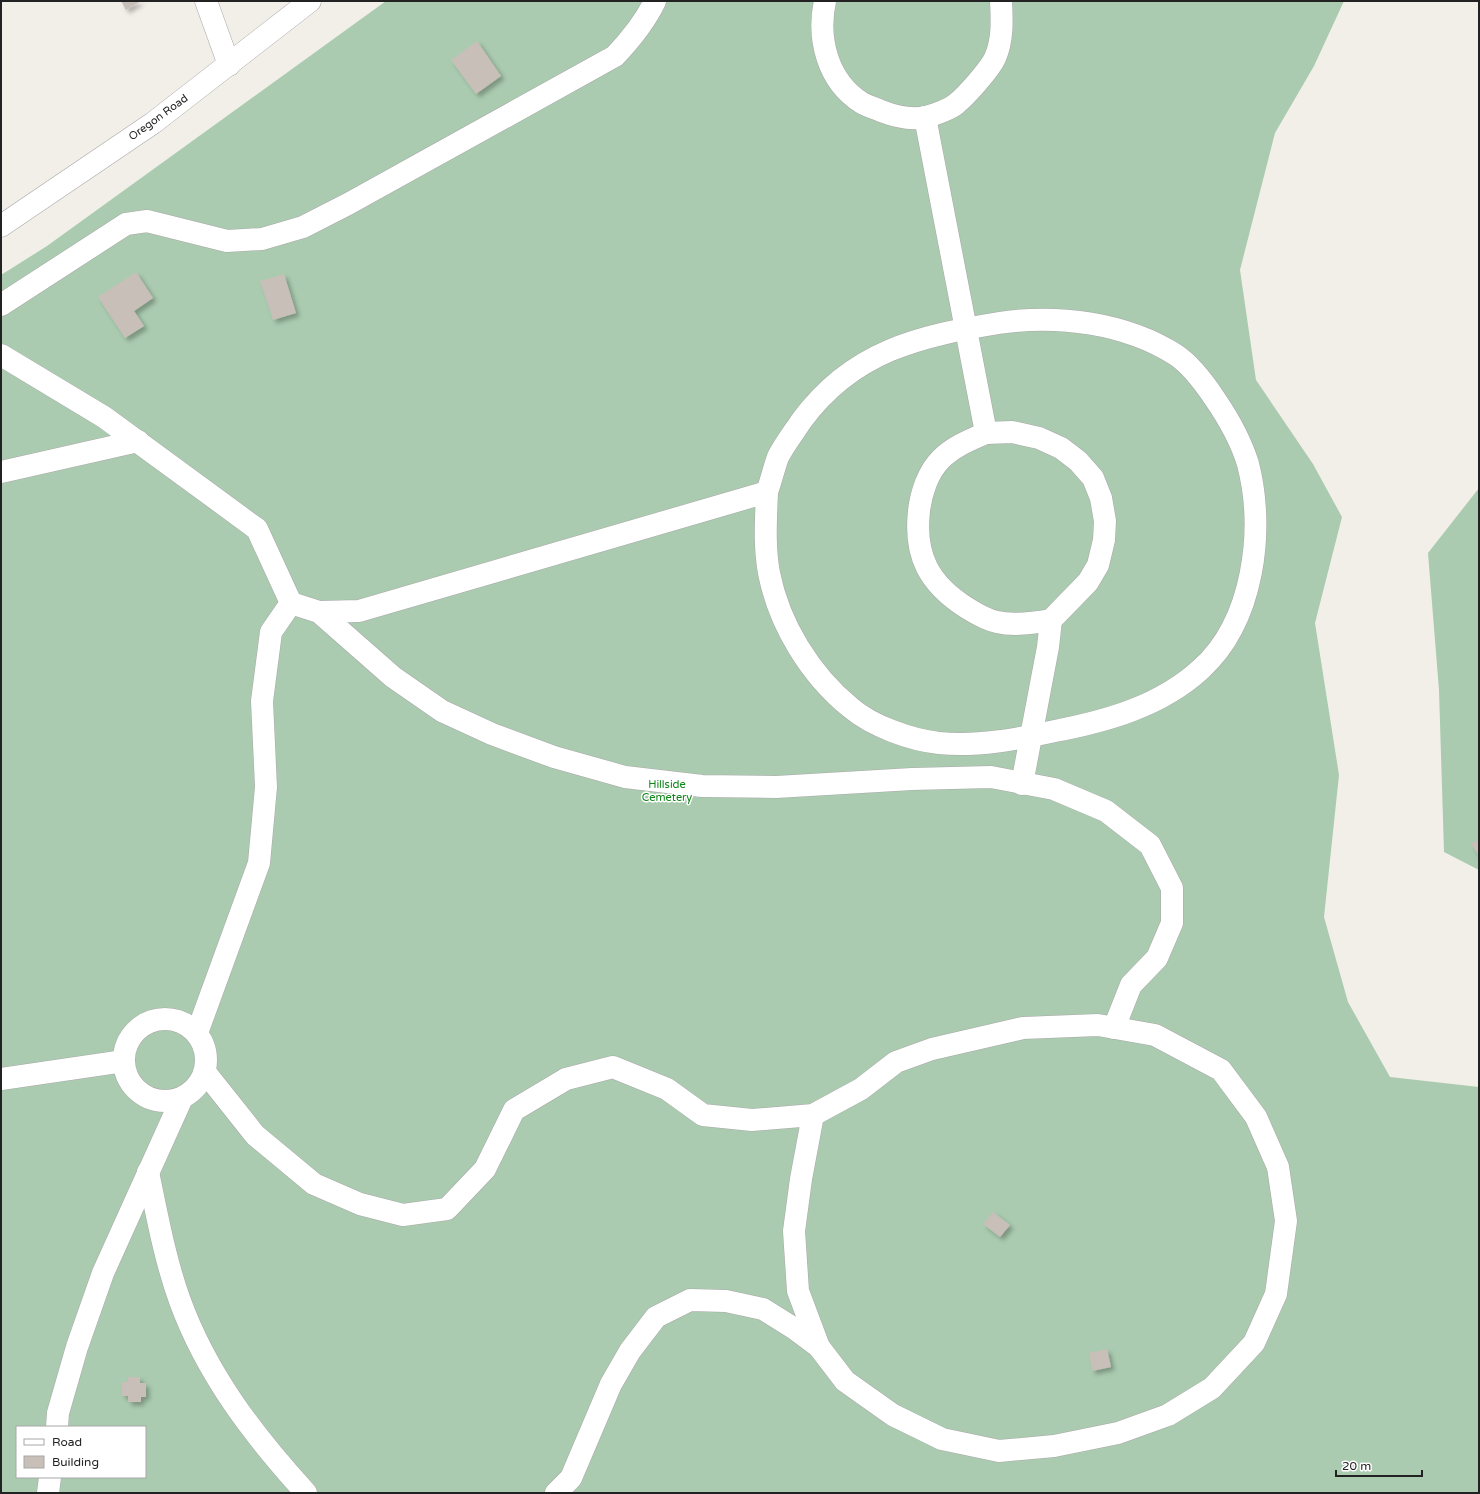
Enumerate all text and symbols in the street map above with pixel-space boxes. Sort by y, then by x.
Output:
street label: Oregon Road [126,92,190,143]
park label: Hillside Cemetery [642,778,692,804]
legend [16,1426,146,1478]
text: Road [52,1435,82,1449]
scale bar [1336,1452,1422,1478]
text: Building [52,1455,99,1469]
text: 20 m [1342,1459,1371,1473]

